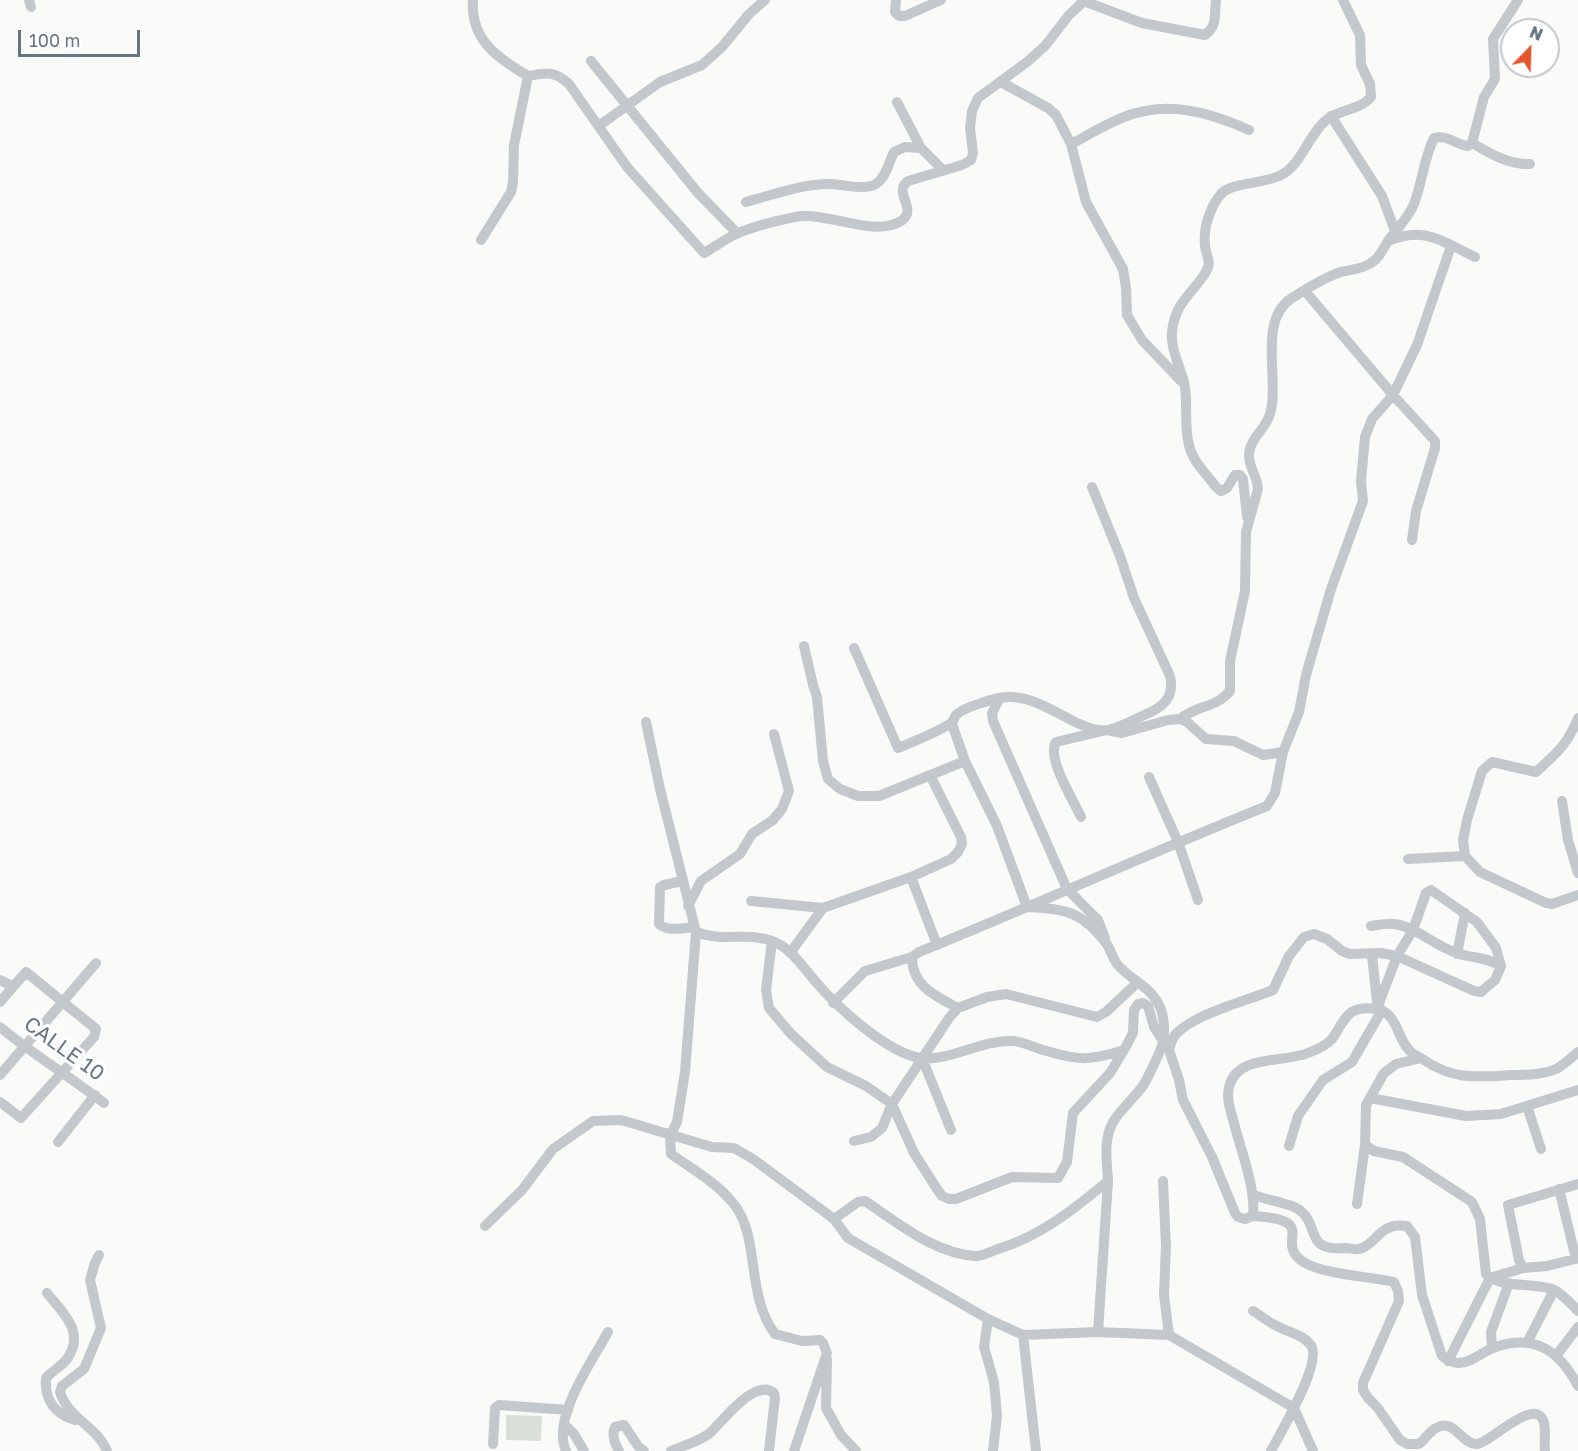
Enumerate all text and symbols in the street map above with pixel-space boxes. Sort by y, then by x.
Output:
scale bar [21,18,142,56]
north arrow [1500,18,1560,78]
text: N [1527,22,1546,45]
text: 100 m [29,29,80,51]
street label: CALLE 10 [19,1011,109,1087]

